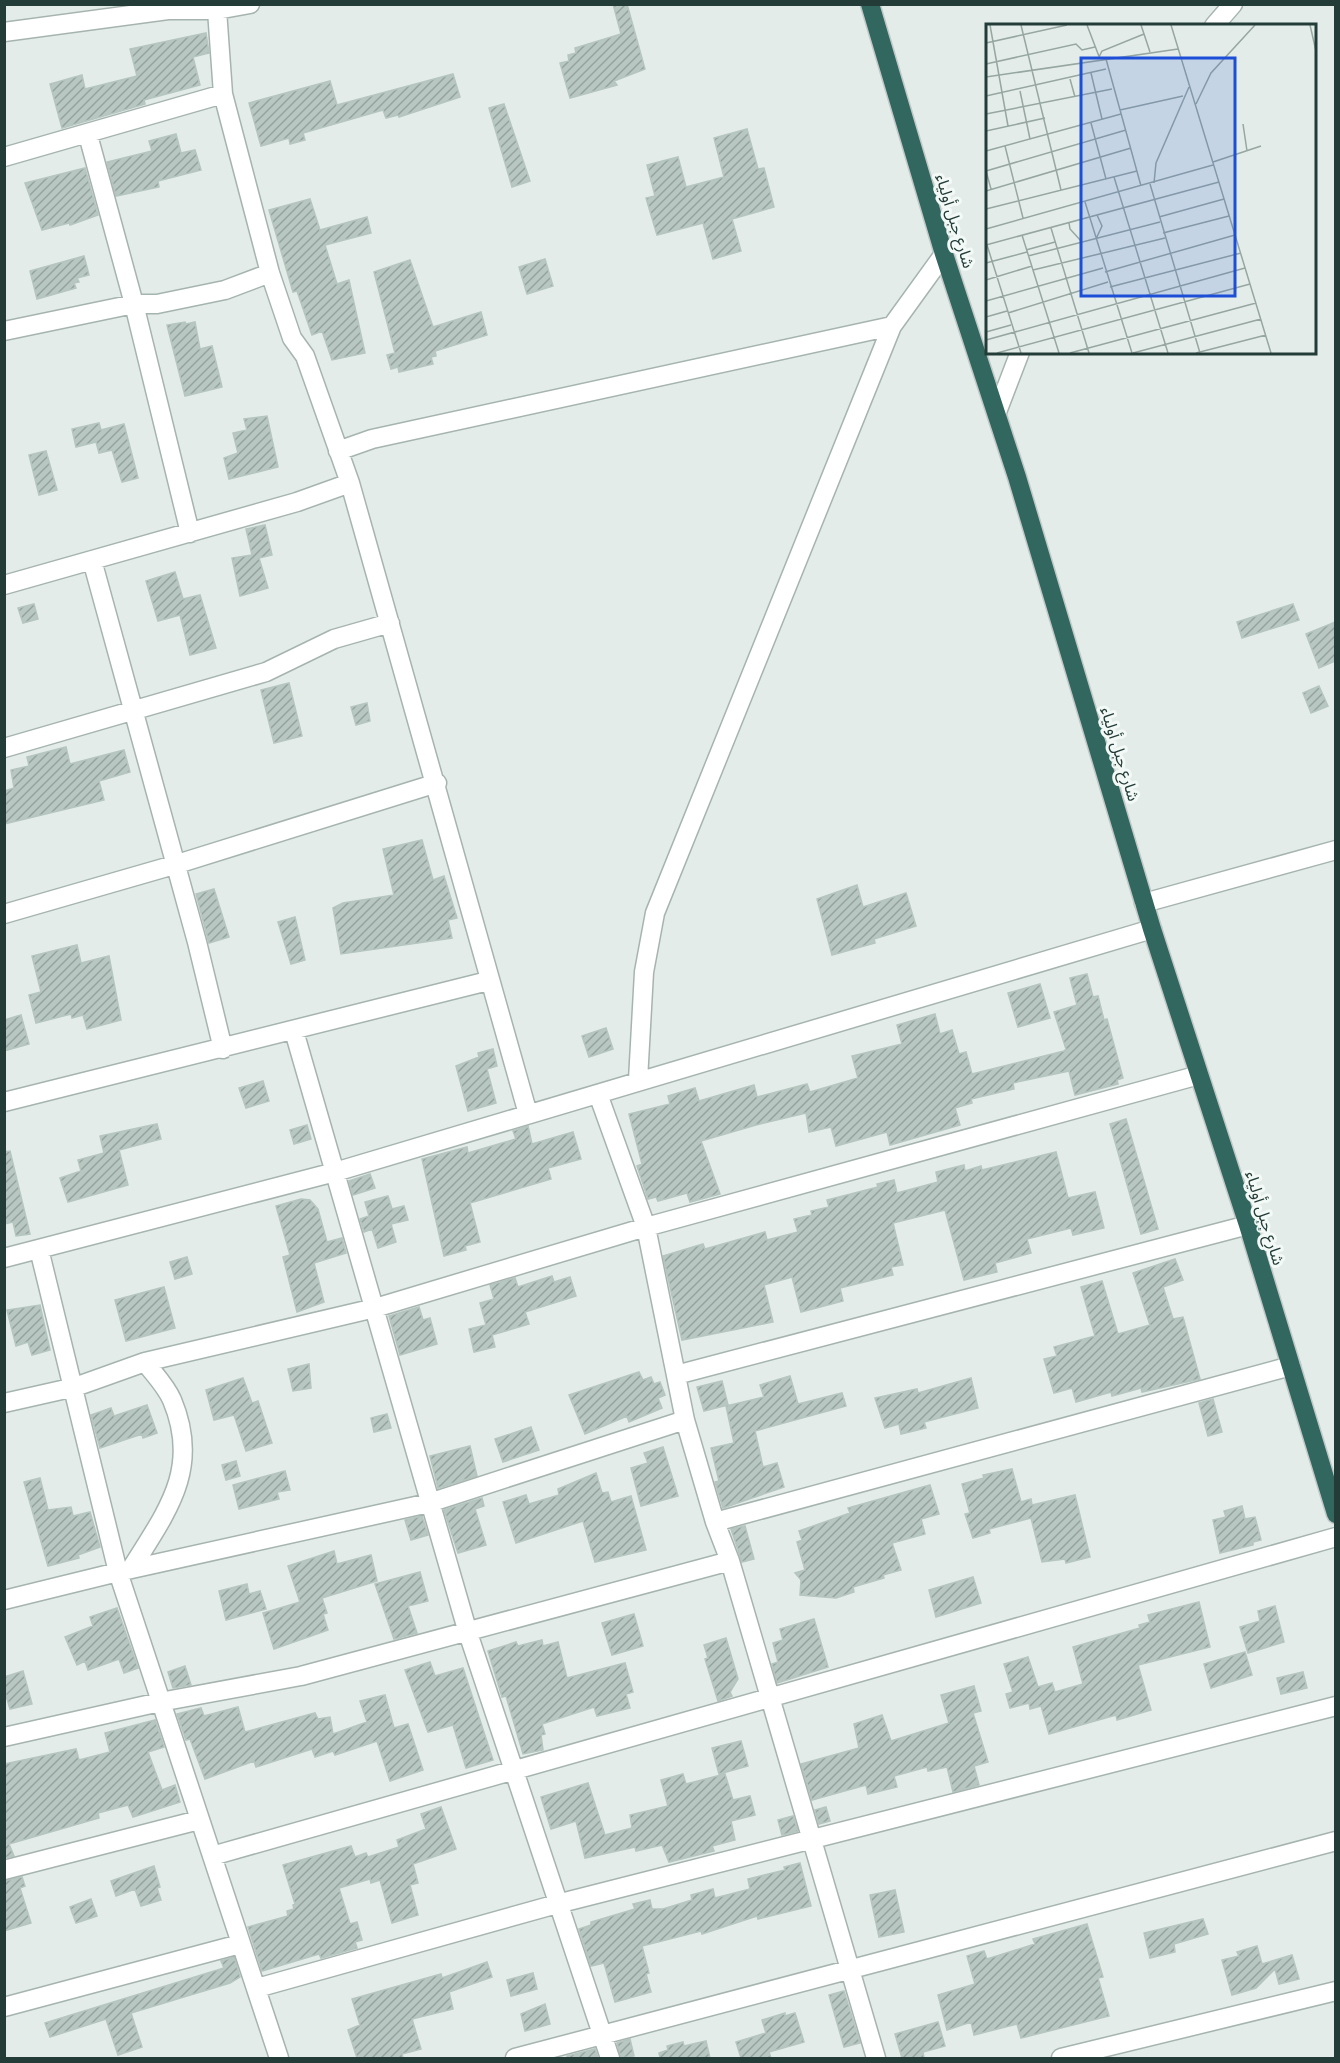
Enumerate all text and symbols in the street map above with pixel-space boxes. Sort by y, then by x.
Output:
inset map [986,24,1316,354]
street label: شارع جبل أولياء [929,172,978,271]
street label: شارع جبل أولياء [1094,705,1143,804]
street label: شارع جبل أولياء [1239,1169,1288,1268]

